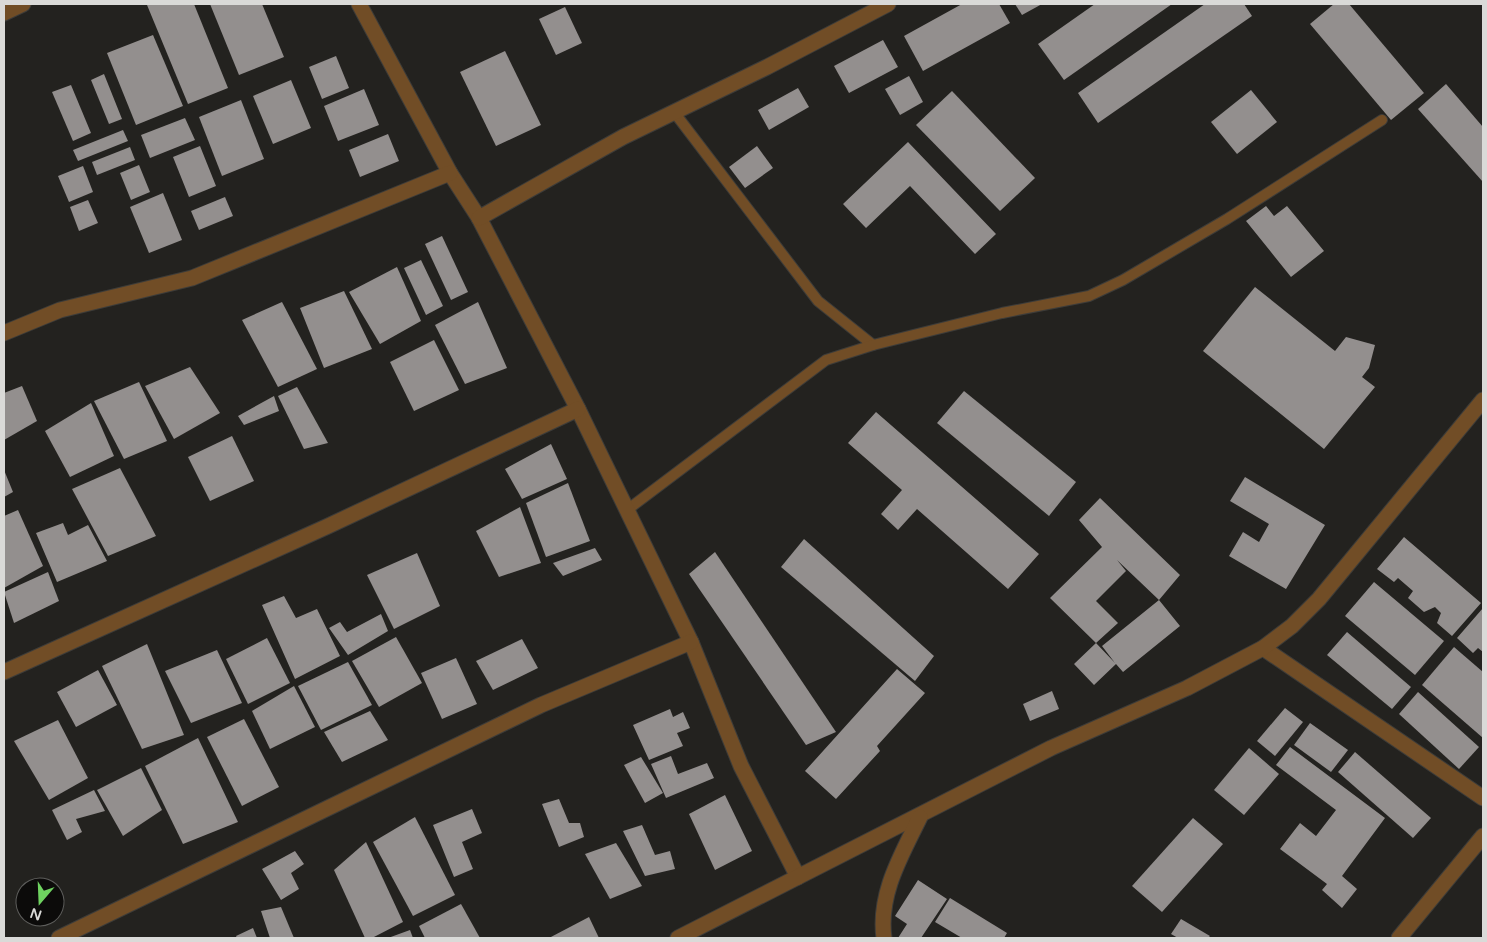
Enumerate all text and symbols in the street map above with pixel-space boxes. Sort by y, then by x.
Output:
north arrow [15,877,65,927]
text: N [28,904,44,924]

